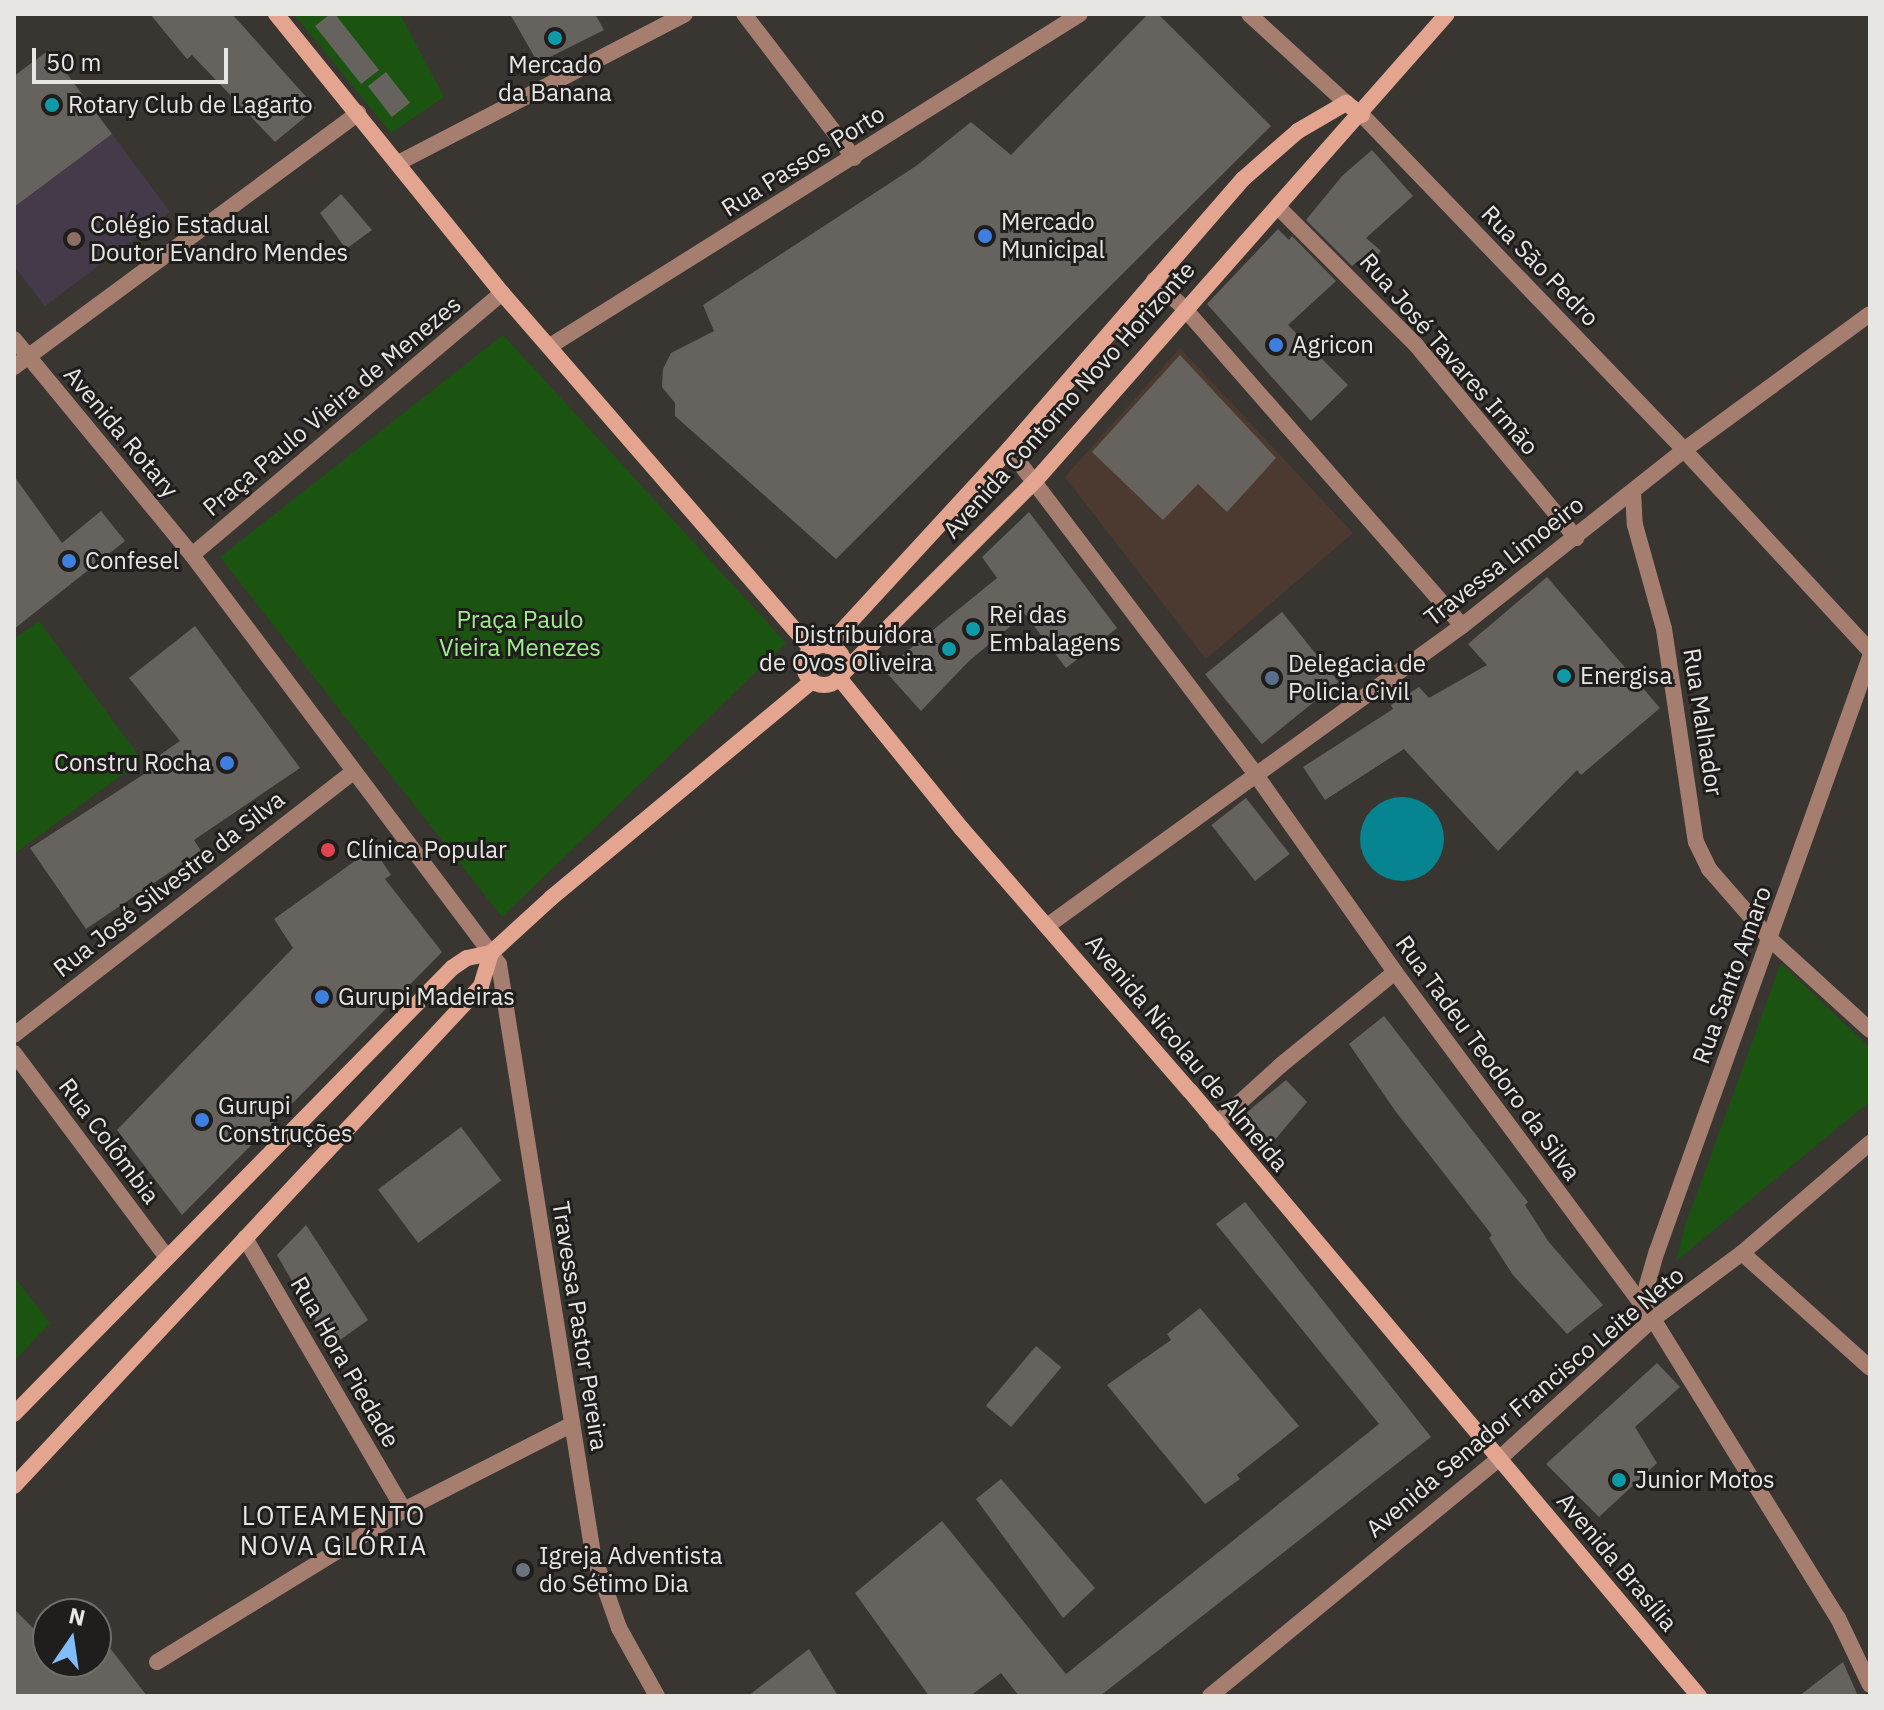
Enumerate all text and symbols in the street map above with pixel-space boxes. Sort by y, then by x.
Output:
marker: Mercado da Banana [546,29,564,47]
scale bar [36,32,232,82]
text: 50 m [46,46,101,78]
place label: Mercado da Banana [498,51,612,107]
place label: Rotary Club de Lagarto [68,91,313,119]
marker: Rotary Club de Lagarto [43,96,61,114]
street label: Rua Passos Porto [716,99,890,223]
street label: Rua São Pedro [1475,200,1605,332]
place label: Mercado Municipal [1001,208,1105,264]
place label: Colégio Estadual Doutor Evandro Mendes [90,211,348,267]
marker: Mercado Municipal [976,227,994,245]
marker: Colégio Estadual Doutor Evandro Mendes [65,230,83,248]
street label: Rua José Tavares Irmão [1354,247,1544,461]
street label: Avenida Contorno Novo Horizonte [937,256,1201,544]
street label: Praça Paulo Vieira de Menezes [197,290,467,522]
place label: Agricon [1292,331,1374,359]
marker: Agricon [1267,336,1285,354]
street label: Avenida Rotary [58,361,184,503]
street label: Travessa Limoeiro [1419,490,1589,632]
place label: Confesel [85,547,179,575]
marker: Confesel [60,552,78,570]
place label: Rei das Embalagens [989,601,1121,657]
park label: Praça Paulo Vieira Menezes [439,606,601,662]
marker: Rei das Embalagens [964,620,982,638]
place label: Distribuidora de Ovos Oliveira [759,621,933,677]
marker: Distribuidora de Ovos Oliveira [940,640,958,658]
street label: Rua Malhador [1677,646,1729,798]
place label: Delegacia de Policia Civil [1288,650,1426,706]
place label: Energisa [1580,662,1672,690]
marker: Energisa [1555,667,1573,685]
marker: Delegacia de Policia Civil [1263,669,1281,687]
place label: Constru Rocha [54,749,211,777]
marker: Constru Rocha [218,754,236,772]
street label: Rua José Silvestre da Silva [48,785,290,983]
place label: Clínica Popular [346,836,507,864]
marker: Clínica Popular [317,839,339,861]
street label: Rua Santo Amaro [1687,882,1777,1068]
street label: Avenida Nicolau de Almeida [1079,929,1295,1177]
street label: Rua Tadeu Teodoro da Silva [1389,930,1587,1186]
place label: Gurupi Madeiras [338,983,515,1011]
marker: Gurupi Madeiras [313,988,331,1006]
street label: Rua Colômbia [53,1073,165,1209]
place label: Gurupi Construções [218,1092,353,1148]
marker: Gurupi Construções [193,1111,211,1129]
street label: Travessa Pastor Pereira [546,1199,614,1453]
street label: Avenida Senador Francisco Leite Neto [1360,1260,1690,1544]
street label: Rua Hora Piedade [284,1271,406,1453]
place label: Junior Motos [1635,1466,1775,1494]
marker: Junior Motos [1610,1471,1628,1489]
street label: Avenida Brasília [1551,1487,1683,1637]
district label: LOTEAMENTO NOVA GLÓRIA [240,1500,428,1562]
place label: Igreja Adventista do Sétimo Dia [539,1542,723,1598]
marker: Igreja Adventista do Sétimo Dia [514,1561,532,1579]
north arrow [32,1598,112,1678]
text: N [66,1600,88,1632]

